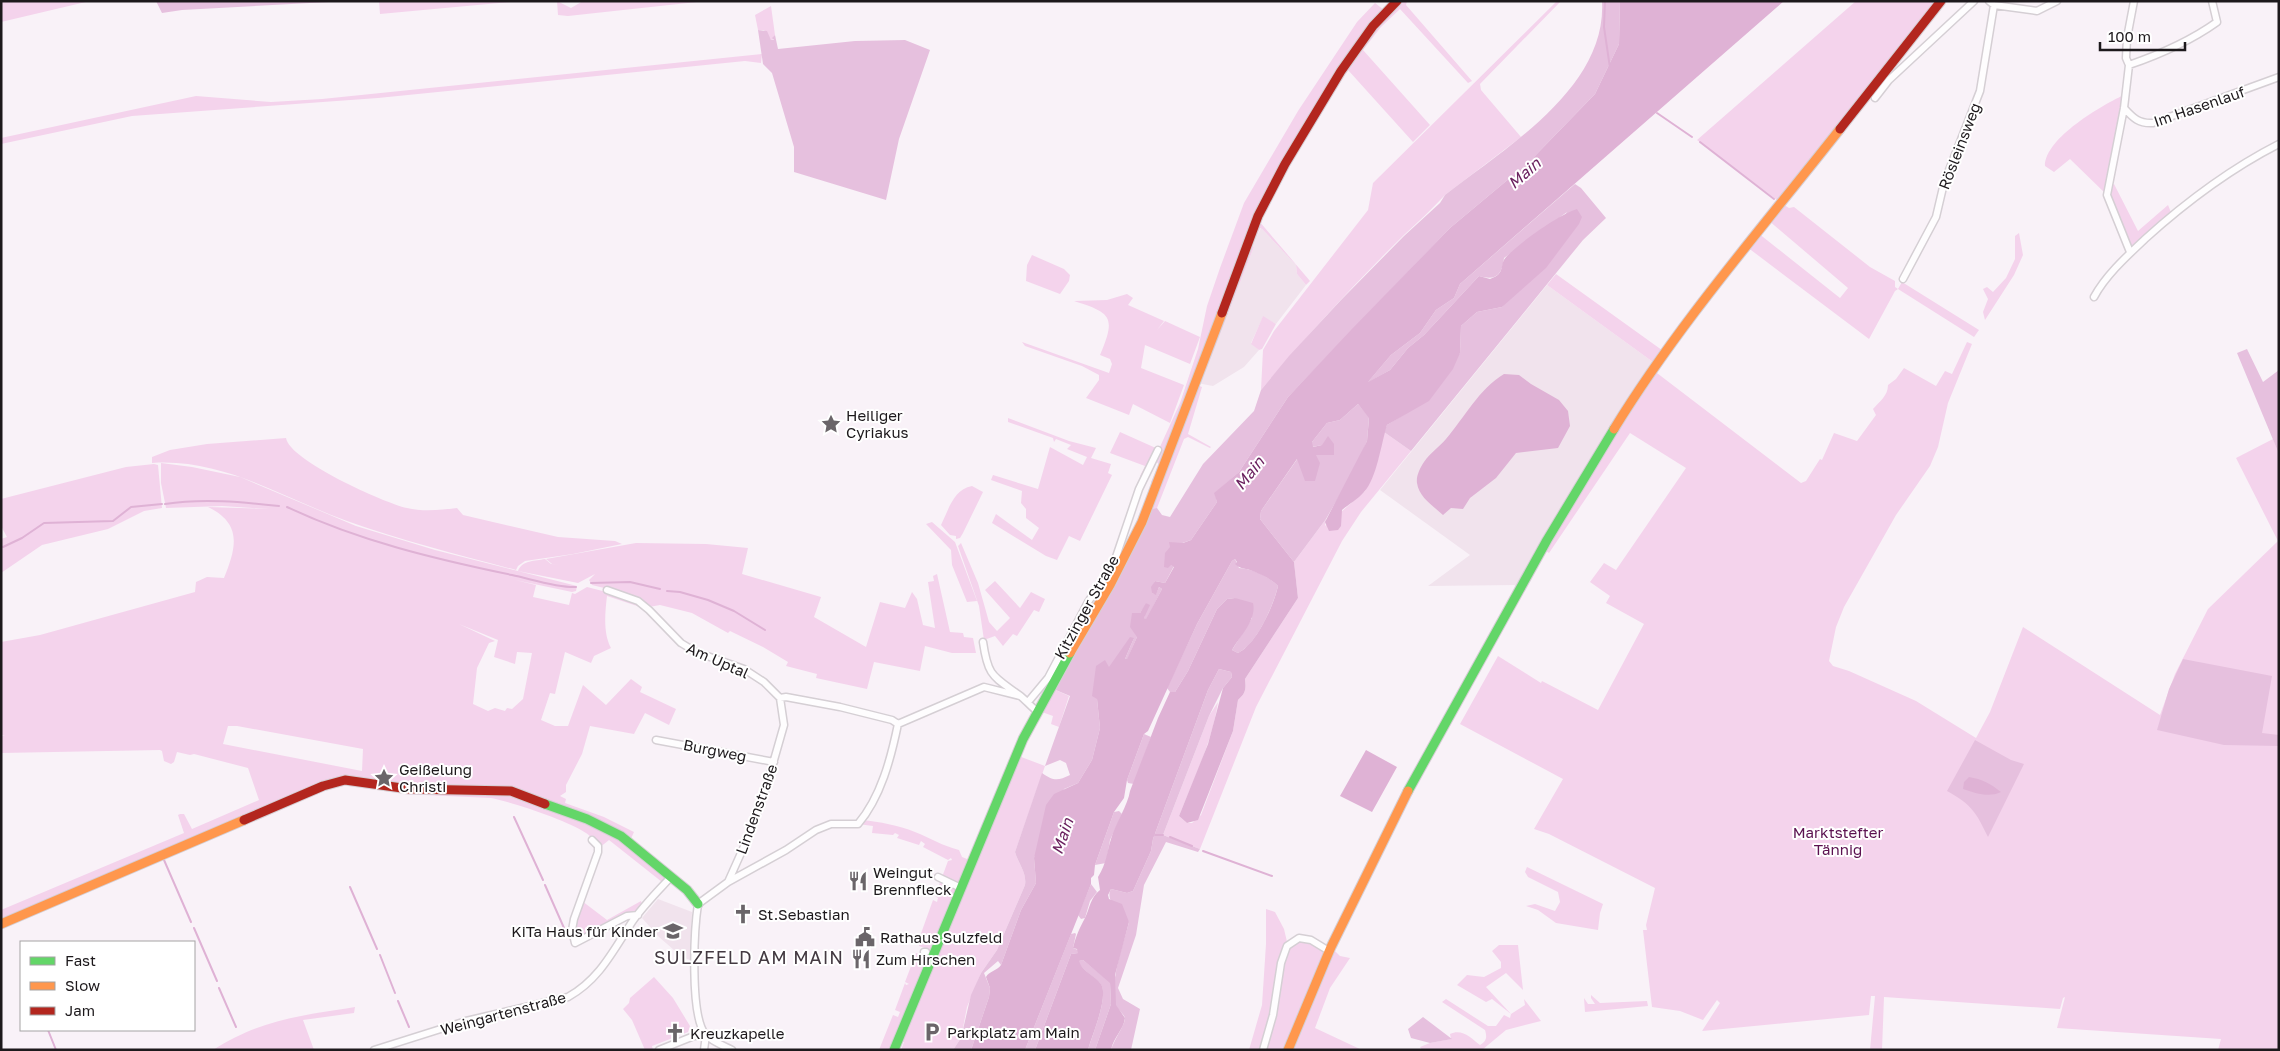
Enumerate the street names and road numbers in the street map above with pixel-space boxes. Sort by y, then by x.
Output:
street label: Im Hasenlauf [2151,82,2247,130]
street label: Rösleinsweg [1934,100,1984,192]
street label: Kitzinger Straße [1050,552,1122,662]
street label: Am Uptal [684,638,752,682]
street label: Burgweg [682,735,748,765]
street label: Lindenstraße [731,761,781,856]
street label: Weingartenstraße [438,988,568,1038]

